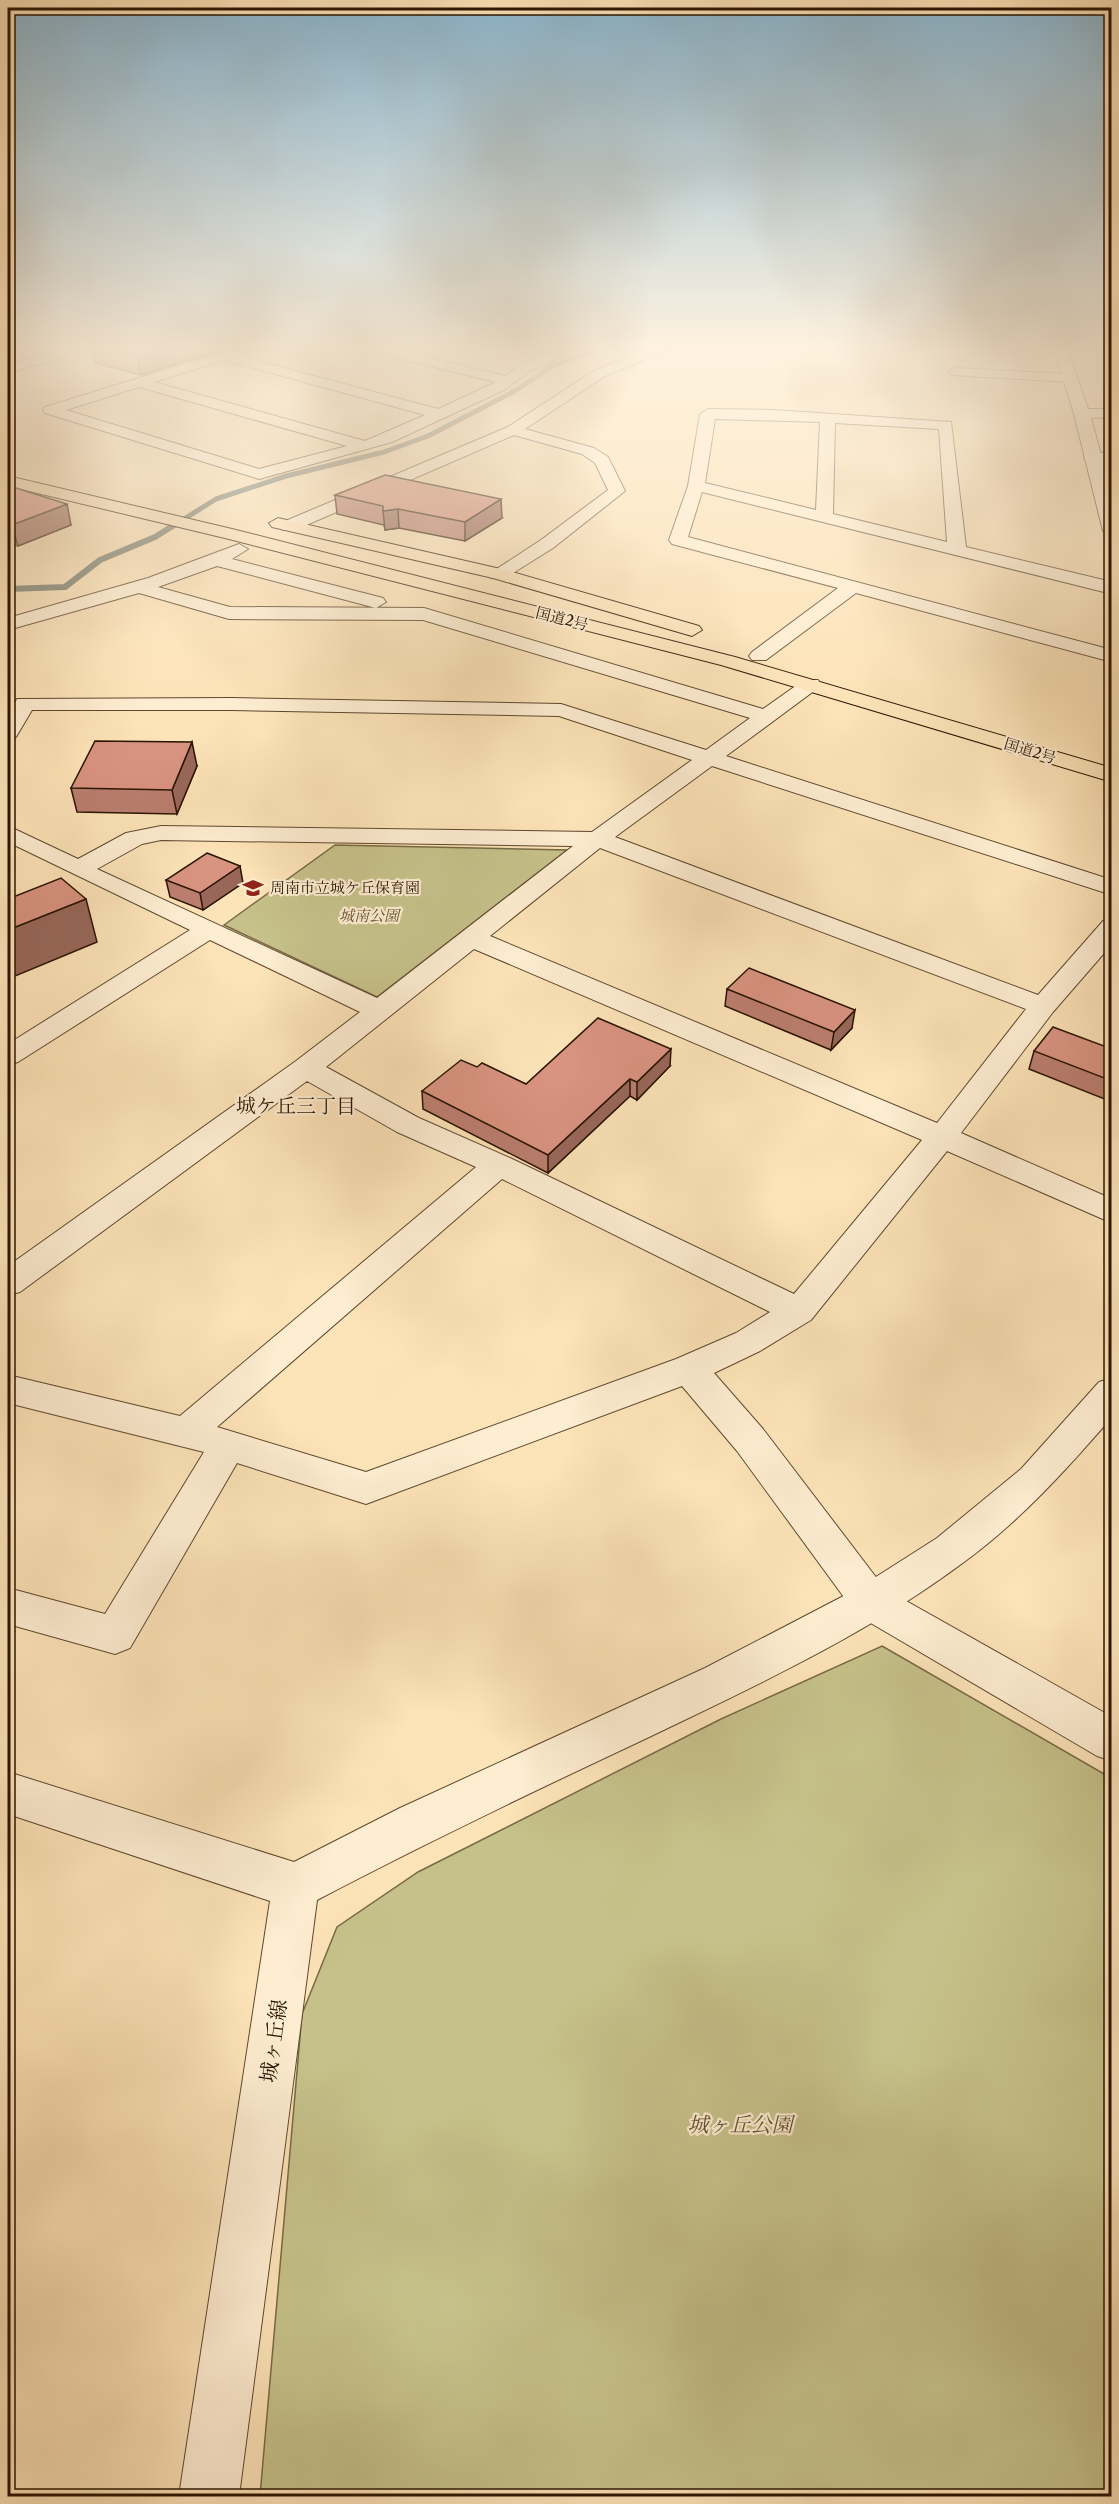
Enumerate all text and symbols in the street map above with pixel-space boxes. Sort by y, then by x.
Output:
street label: 国道2号 [534,603,590,634]
street label: 国道2号 [1002,734,1059,767]
school or university icon: 周南市立城ケ丘保育園 [241,876,265,900]
place label: 周南市立城ケ丘保育園 [270,878,420,897]
park label: 城南公園 [339,906,402,925]
district label: 城ケ丘三丁目 [236,1094,356,1118]
street label: 城ヶ丘線 [255,1998,292,2084]
park label: 城ヶ丘公園 [688,2112,795,2137]

